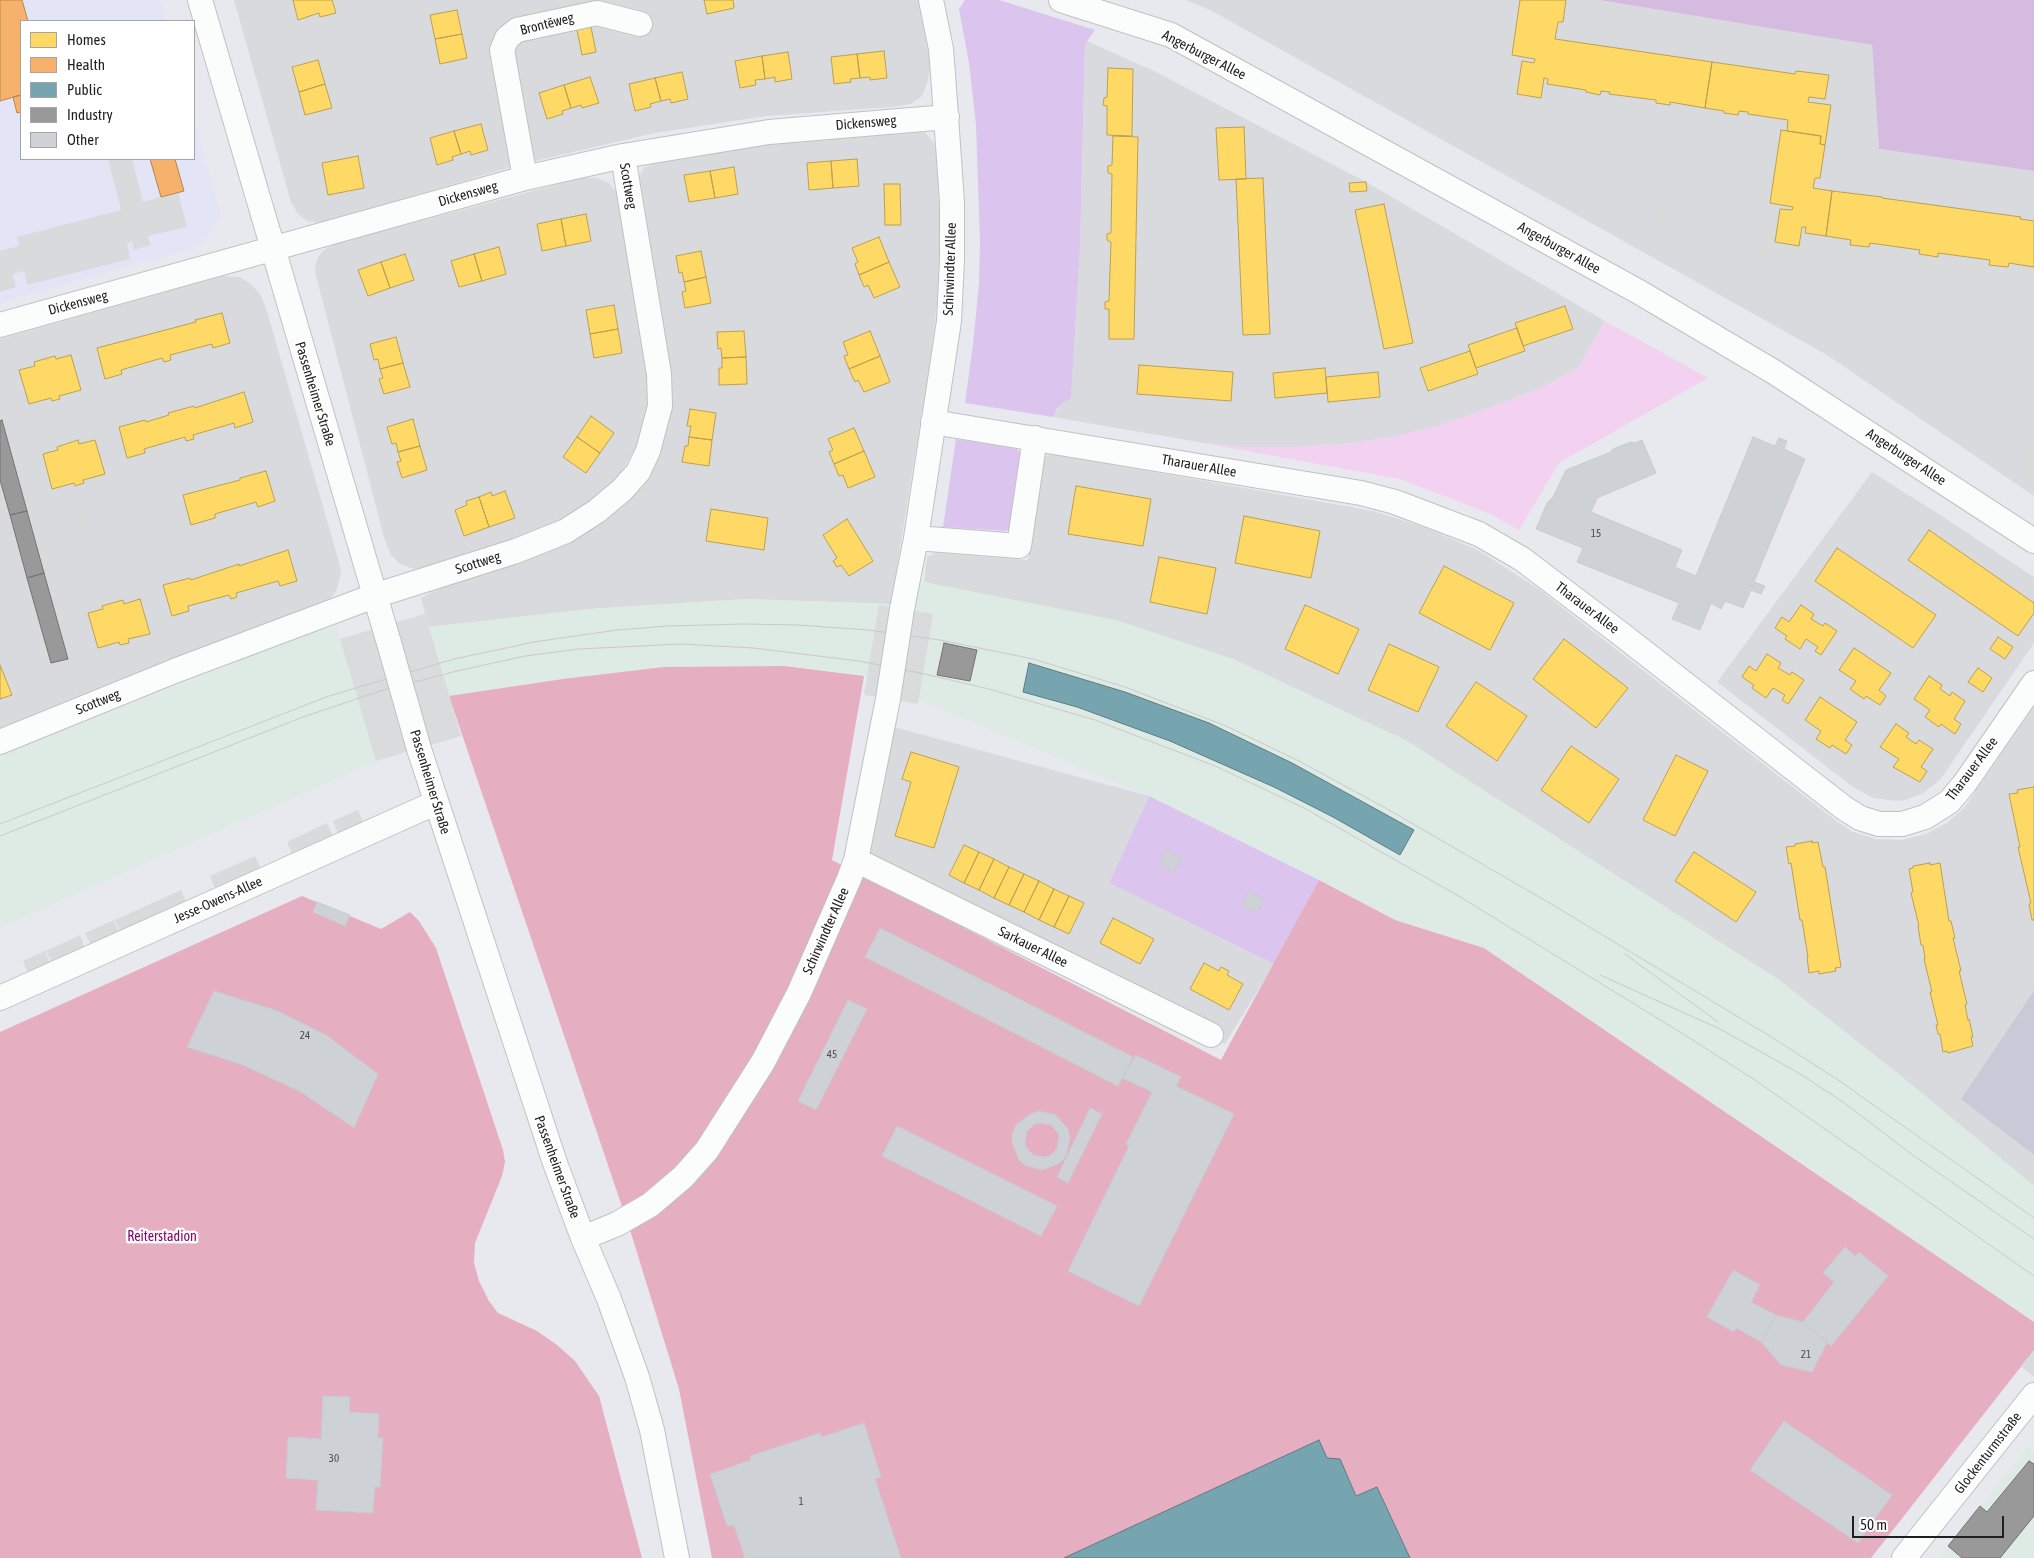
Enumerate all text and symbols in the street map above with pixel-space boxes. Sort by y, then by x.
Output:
street label: Brontëweg [518,9,576,39]
legend [20,20,195,160]
street label: Angerburger Allee [1159,27,1249,83]
text: Homes [67,31,106,48]
text: Health [67,56,105,73]
text: Public [67,81,102,98]
text: Industry [67,106,113,123]
street label: Dickensweg [835,112,897,134]
text: Other [67,131,99,148]
street label: Scottweg [616,162,640,210]
street label: Dickensweg [436,178,500,210]
street label: Angerburger Allee [1515,218,1603,278]
street label: Schirwindter Allee [940,222,960,316]
street label: Dickensweg [46,287,110,319]
street label: Passenheimer Straße [291,340,339,448]
street label: Angerburger Allee [1863,425,1949,489]
street label: Tharauer Allee [1160,451,1238,481]
house number: 15 [1591,527,1601,541]
street label: Scottweg [453,548,503,578]
street label: Tharauer Allee [1552,579,1622,637]
street label: Scottweg [73,686,123,718]
street label: Passenheimer Straße [406,728,454,836]
street label: Tharauer Allee [1943,734,2001,804]
street label: Jesse-Owens-Allee [171,873,265,927]
street label: Schirwindter Allee [799,885,853,977]
street label: Sarkauer Allee [996,923,1070,971]
house number: 24 [300,1029,310,1043]
house number: 45 [827,1048,837,1062]
street label: Passenheimer Straße [531,1113,583,1221]
park label: Reiterstadion [127,1229,197,1245]
house number: 21 [1801,1348,1811,1362]
street label: Glockenturmstraße [1951,1409,2025,1497]
house number: 30 [329,1452,339,1466]
house number: 1 [798,1495,804,1509]
scale bar [1854,1506,2006,1538]
text: 50 m [1860,1516,1887,1533]

